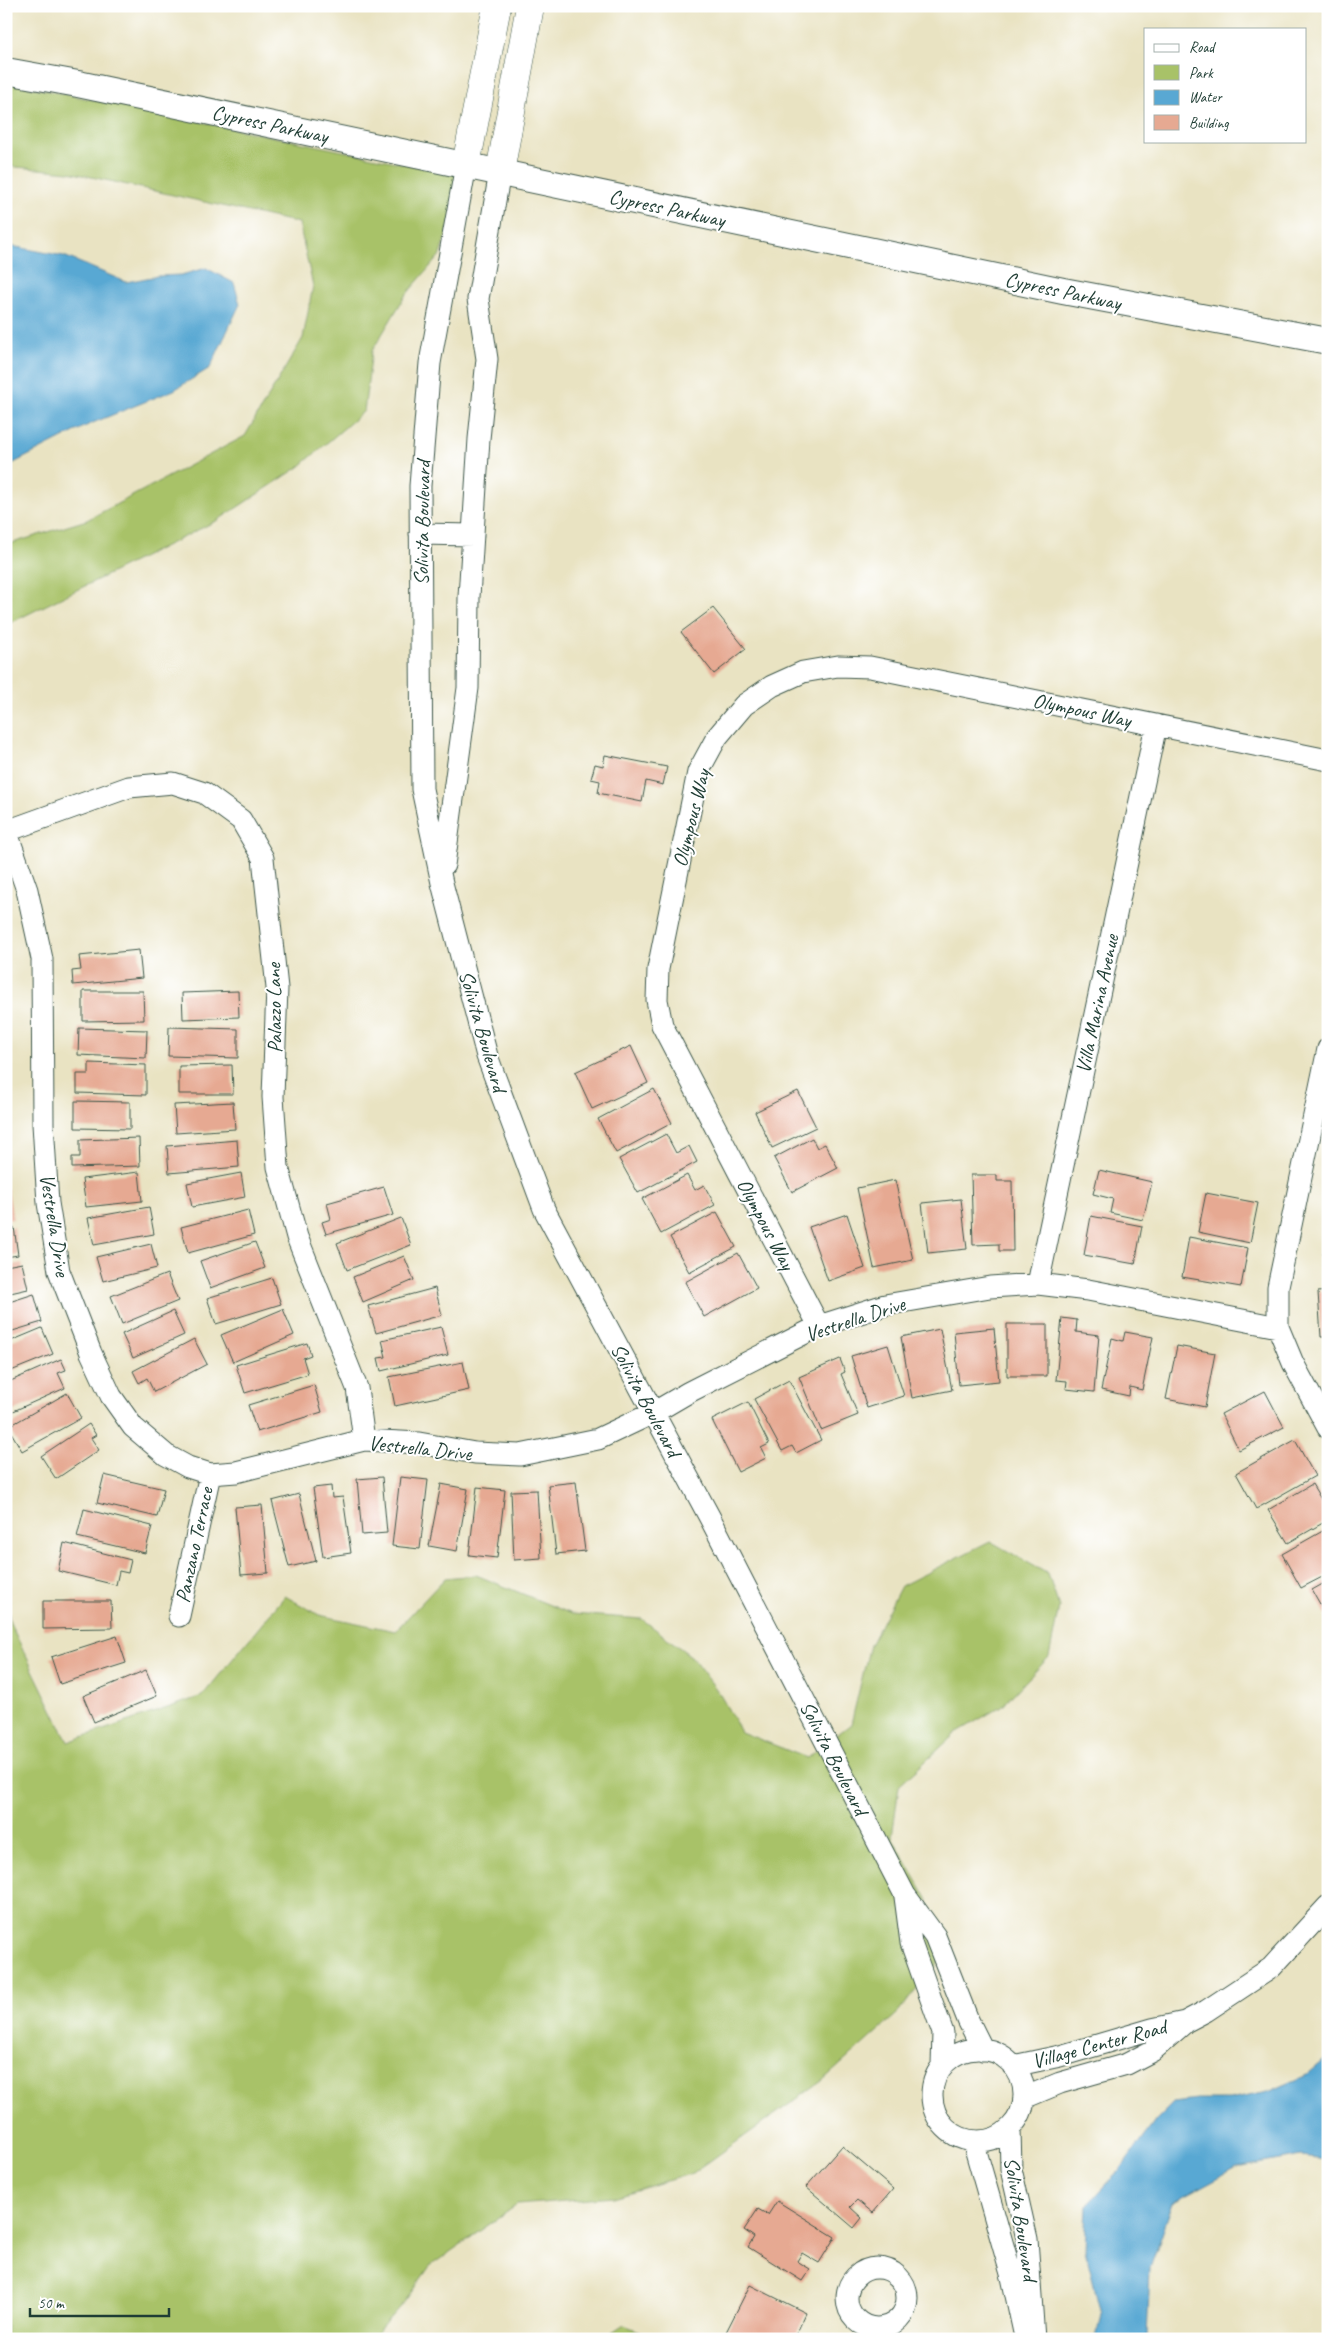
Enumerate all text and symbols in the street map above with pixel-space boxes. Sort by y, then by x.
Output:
legend [1144,28,1306,142]
text: Road [1189,38,1216,57]
text: Park [1189,64,1214,83]
text: Water [1189,88,1223,107]
street label: Cypress Parkway [210,99,332,149]
text: Building [1189,114,1229,133]
street label: Cypress Parkway [607,183,729,233]
street label: Cypress Parkway [1003,266,1125,316]
street label: Solivita Boulevard [408,457,436,586]
street label: Olympous Way [1031,687,1135,733]
street label: Olympous Way [666,765,716,869]
street label: Villa Marina Avenue [1070,931,1125,1076]
street label: Palazzo Lane [260,962,288,1053]
street label: Solivita Boulevard [453,968,514,1098]
street label: Vestrella Drive [34,1172,76,1279]
street label: Olympous Way [731,1174,802,1276]
street label: Vestrella Drive [802,1290,909,1347]
street label: Solivita Boulevard [605,1339,688,1464]
street label: Vestrella Drive [367,1430,474,1466]
street label: Panzano Terrace [169,1484,219,1605]
street label: Solivita Boulevard [794,1697,876,1823]
street label: Village Center Road [1029,2013,1172,2074]
street label: Solivita Boulevard [998,2155,1044,2286]
scale bar [30,2285,169,2317]
text: 50 m [38,2294,65,2313]

